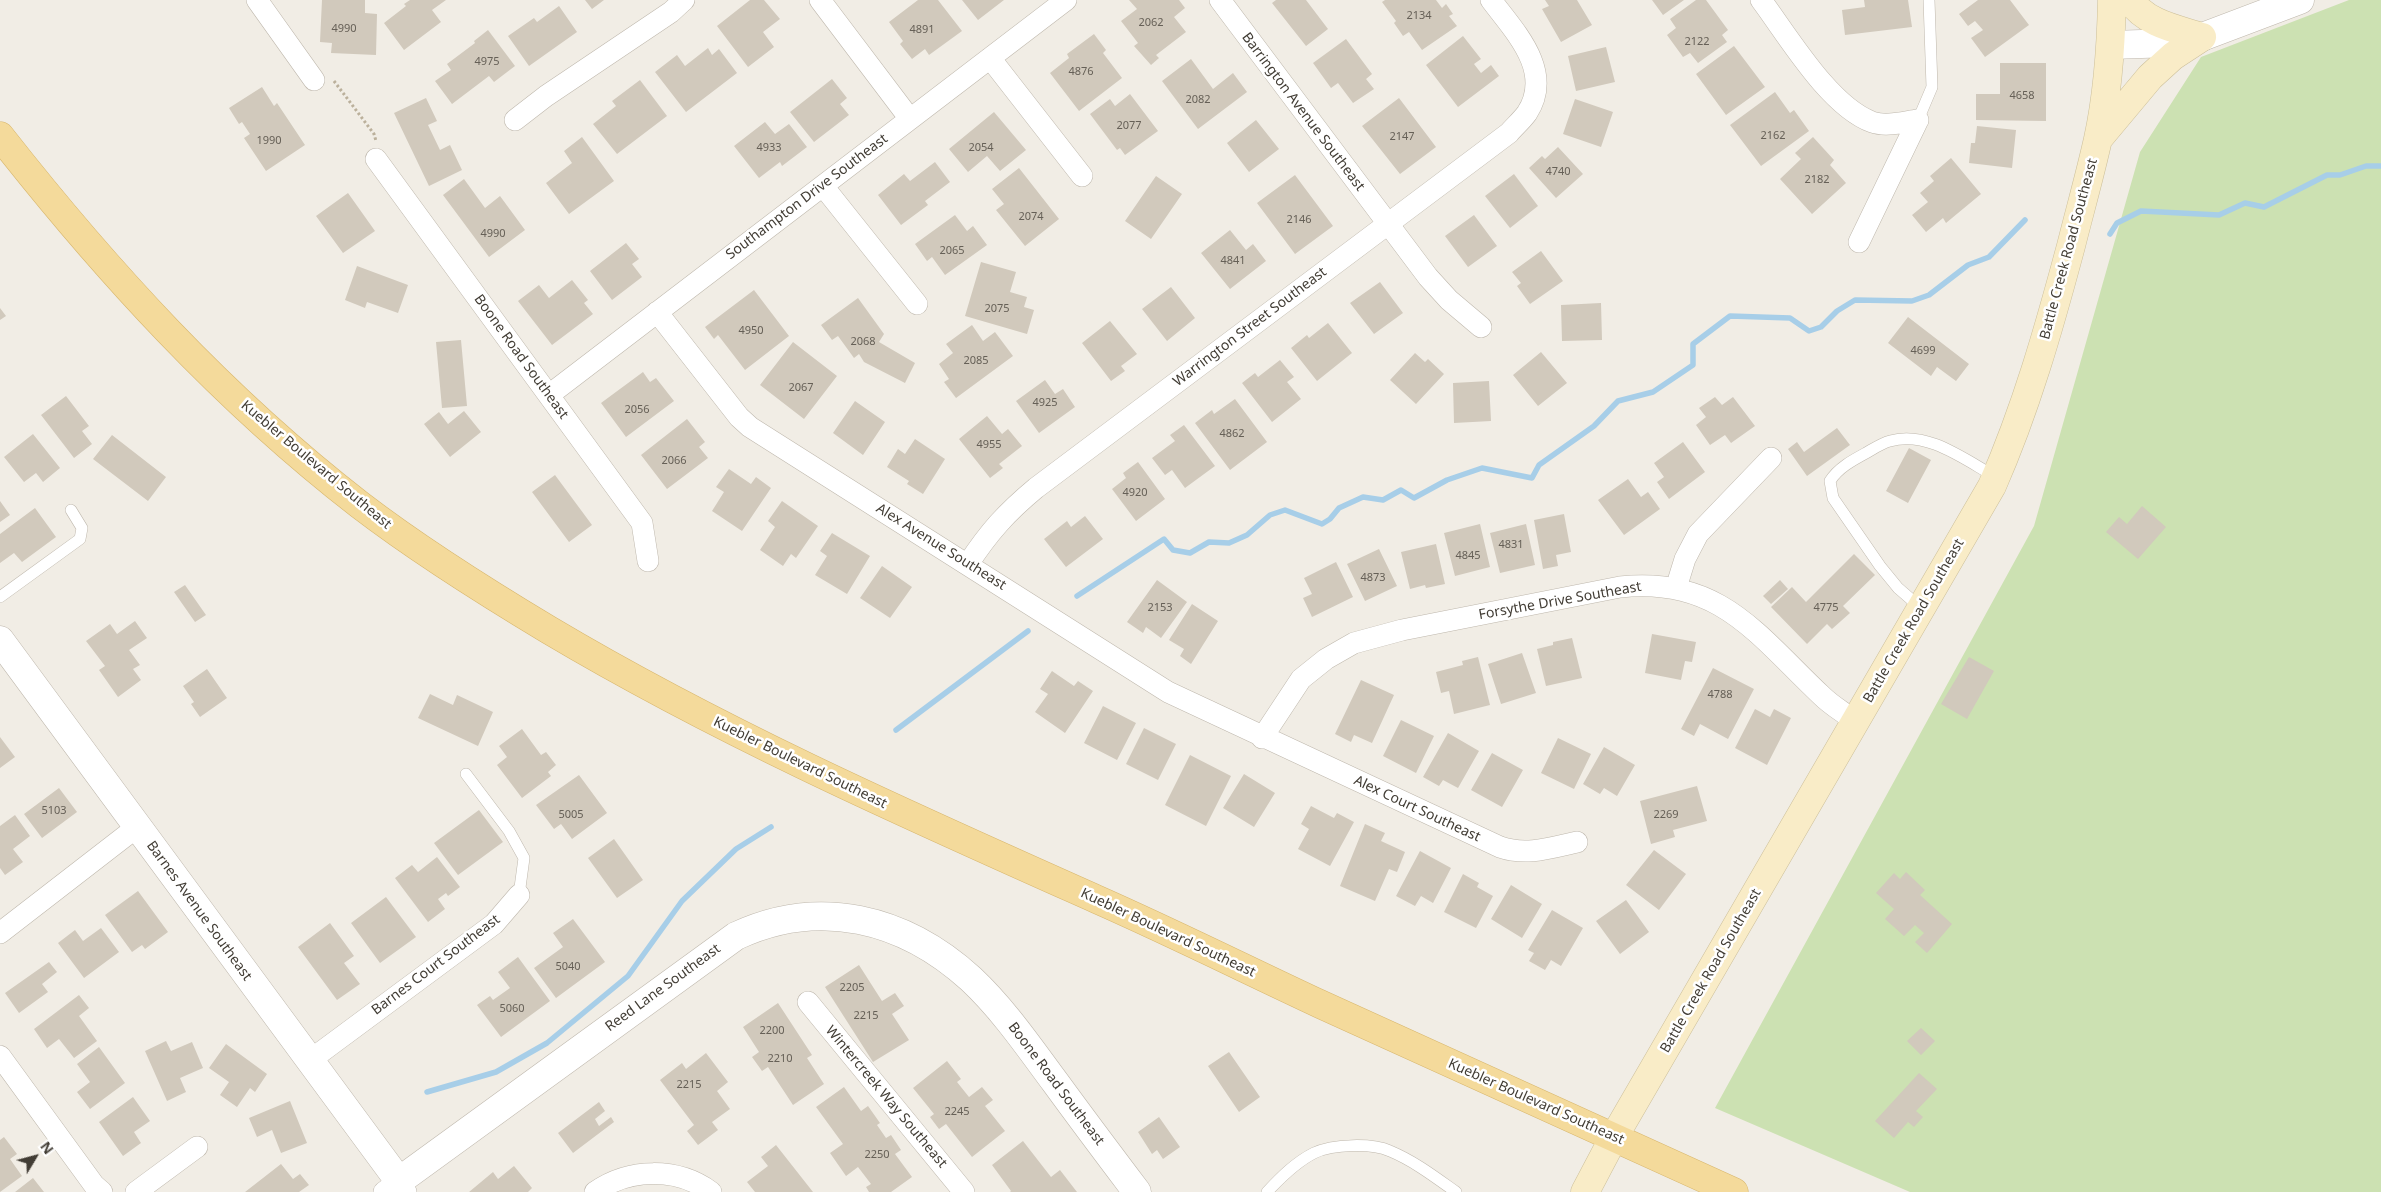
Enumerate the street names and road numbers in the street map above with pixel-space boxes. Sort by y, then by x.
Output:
street label: Barrington Avenue Southeast [1238,29,1368,195]
street label: Southampton Drive Southeast [723,131,891,263]
street label: Battle Creek Road Southeast [2037,157,2101,341]
street label: Warrington Street Southeast [1170,264,1330,390]
street label: Boone Road Southeast [470,292,572,422]
street label: Kuebler Boulevard Southeast [237,397,395,533]
street label: Alex Avenue Southeast [873,500,1009,594]
street label: Battle Creek Road Southeast [1860,536,1968,706]
street label: Forsythe Drive Southeast [1477,578,1643,624]
street label: Kuebler Boulevard Southeast [711,714,889,812]
street label: Alex Court Southeast [1351,772,1483,846]
street label: Barnes Avenue Southeast [143,838,255,984]
street label: Kuebler Boulevard Southeast [1078,885,1258,981]
street label: Battle Creek Road Southeast [1657,886,1765,1056]
street label: Barnes Court Southeast [369,911,503,1019]
street label: Reed Lane Southeast [602,941,724,1035]
street label: Boone Road Southeast [1004,1019,1108,1149]
street label: Wintercreek Way Southeast [822,1023,950,1171]
street label: Kuebler Boulevard Southeast [1445,1055,1627,1149]

